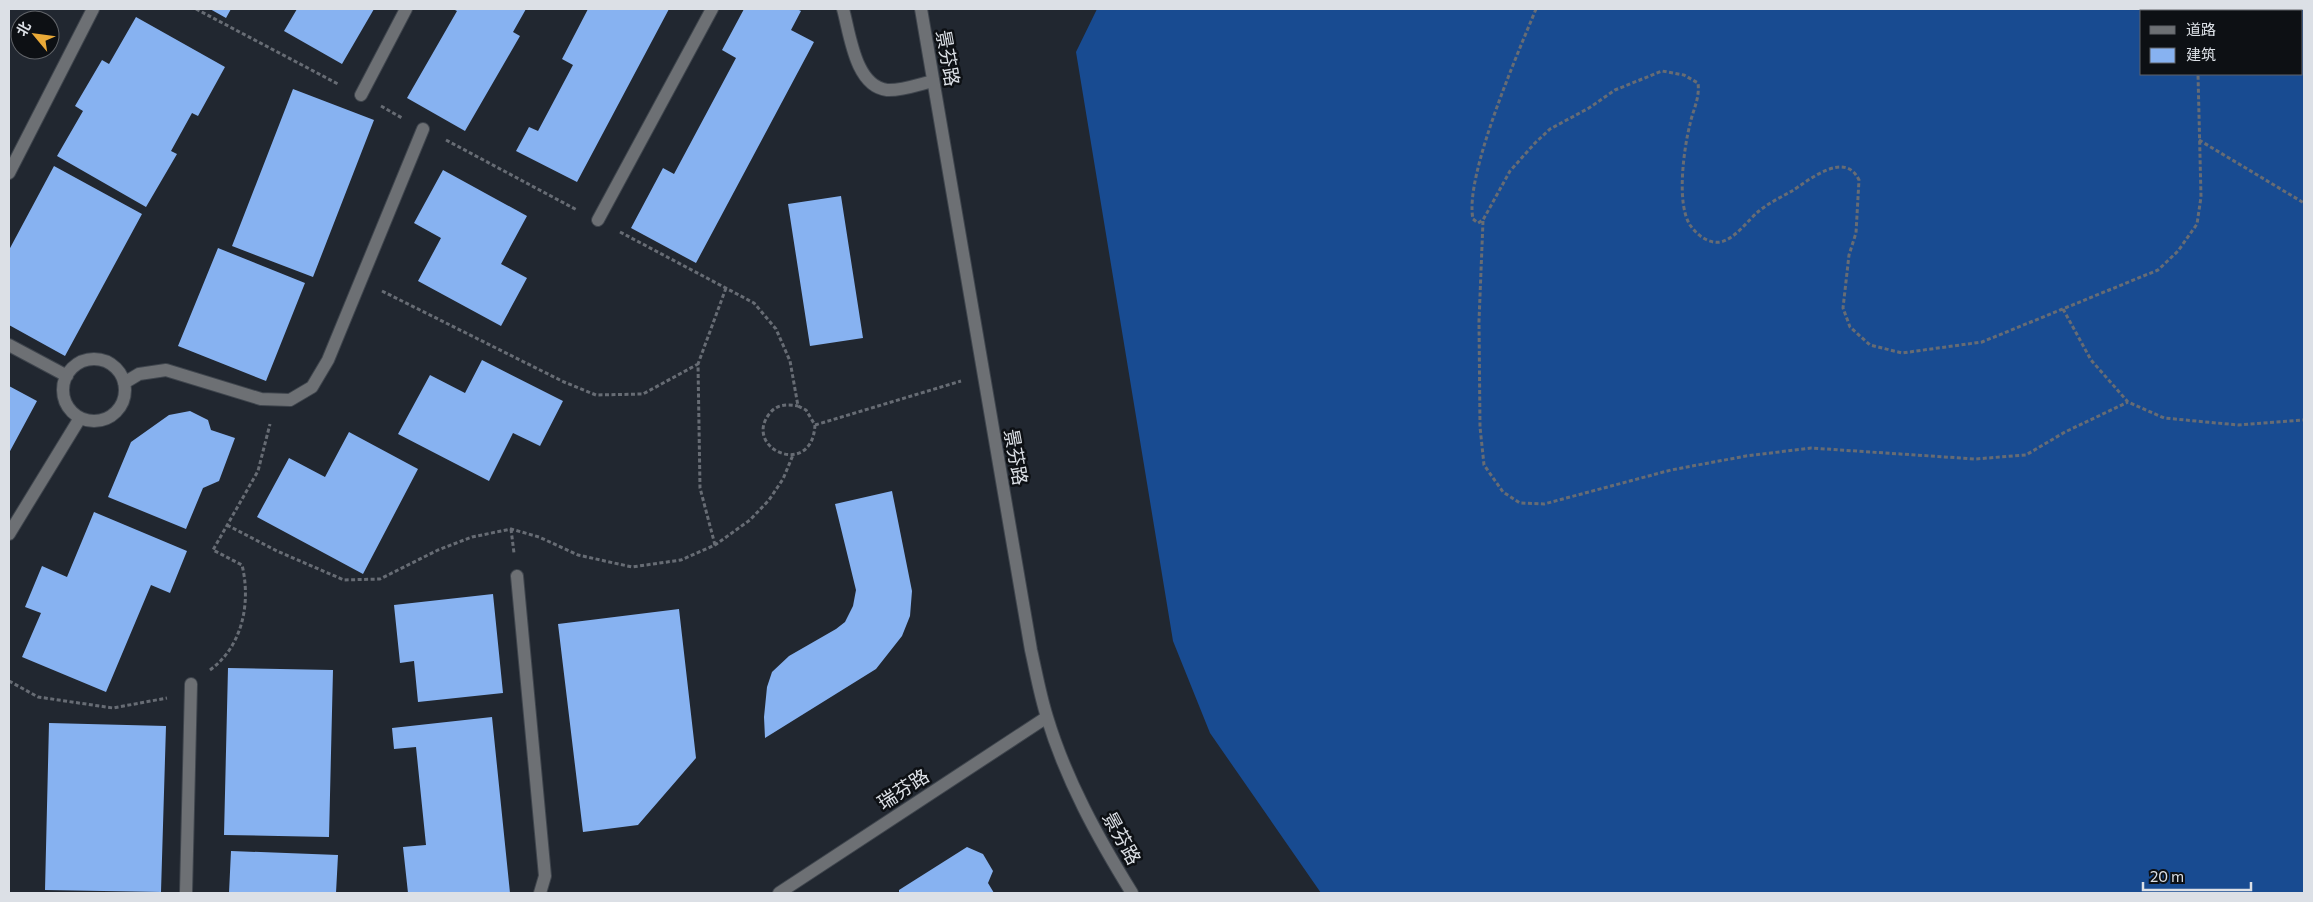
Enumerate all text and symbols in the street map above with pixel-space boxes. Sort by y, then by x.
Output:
north arrow [10,10,60,60]
legend [2140,10,2303,75]
text: 北 [12,18,34,39]
text: 道路 [2186,20,2216,38]
street label: 景芬路 [932,28,965,88]
text: 建筑 [2186,45,2216,63]
street label: 景芬路 [1000,427,1033,487]
street label: 瑞芬路 [873,763,933,814]
street label: 景芬路 [1099,807,1146,868]
scale bar [2143,860,2250,892]
text: 20 m [2150,867,2184,885]

